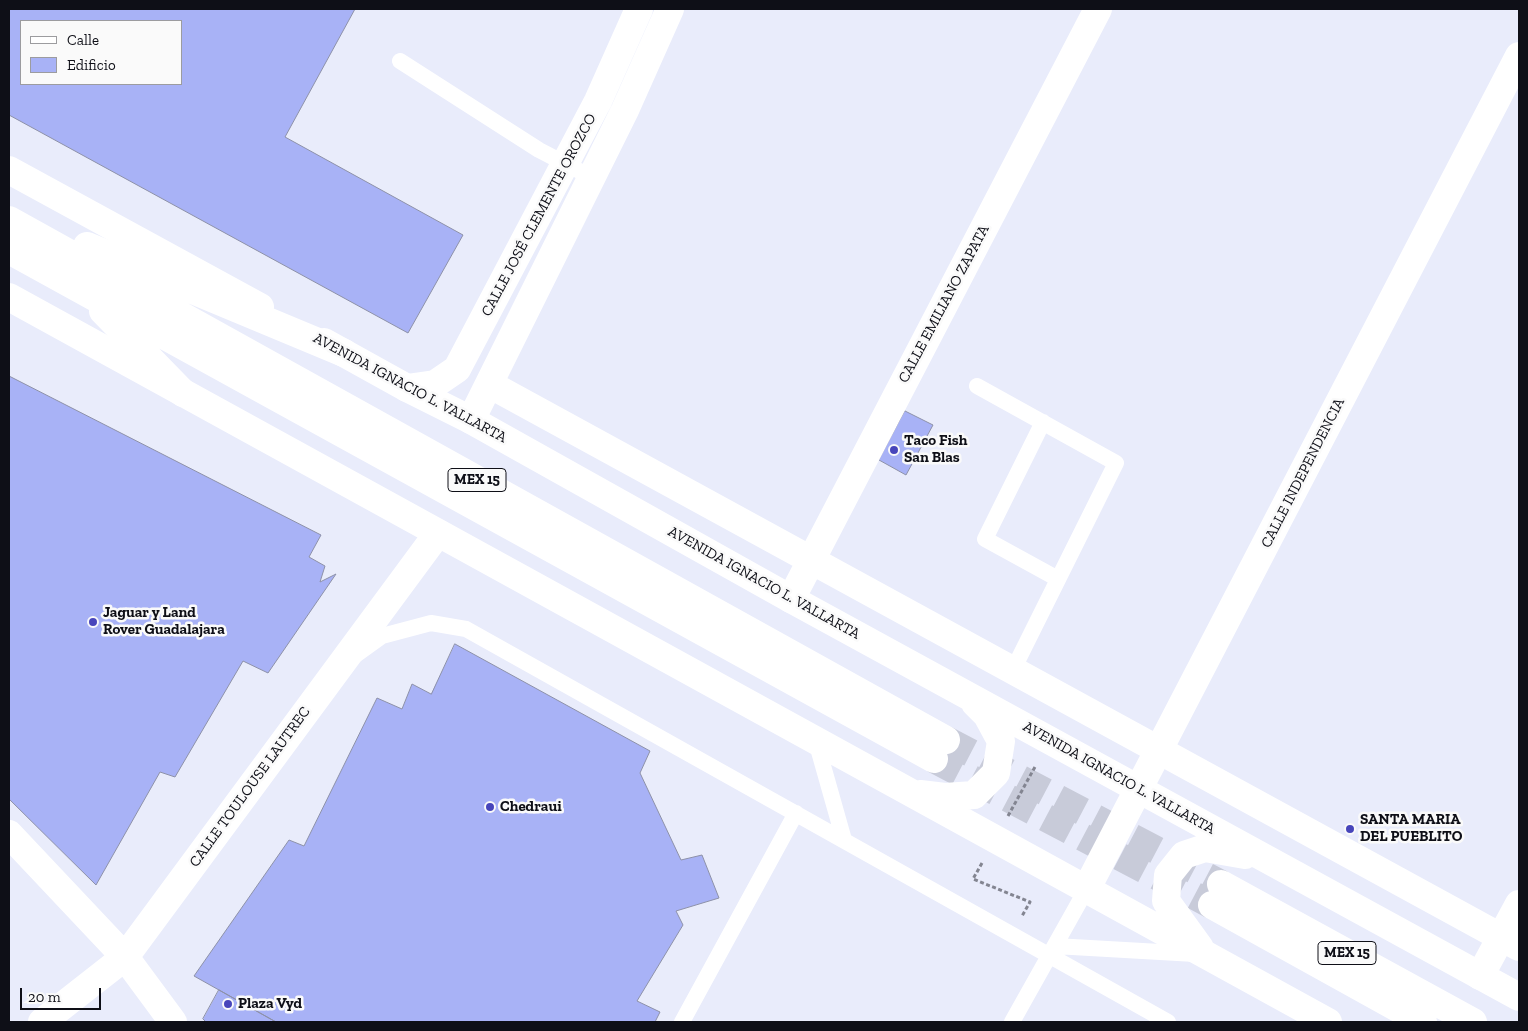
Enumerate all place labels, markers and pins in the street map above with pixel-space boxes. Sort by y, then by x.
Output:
place label: Taco Fish San Blas [904,432,967,467]
marker: Taco Fish San Blas [888,444,900,456]
place label: Jaguar y Land Rover Guadalajara [103,604,225,639]
marker: Jaguar y Land Rover Guadalajara [87,616,99,628]
place label: Chedraui [500,798,562,816]
marker: Chedraui [484,801,496,813]
place label: SANTA MARIA DEL PUEBLITO [1360,811,1462,846]
marker: SANTA MARIA DEL PUEBLITO [1344,823,1356,835]
place label: Plaza Vyd [238,995,302,1013]
marker: Plaza Vyd [222,998,234,1010]

